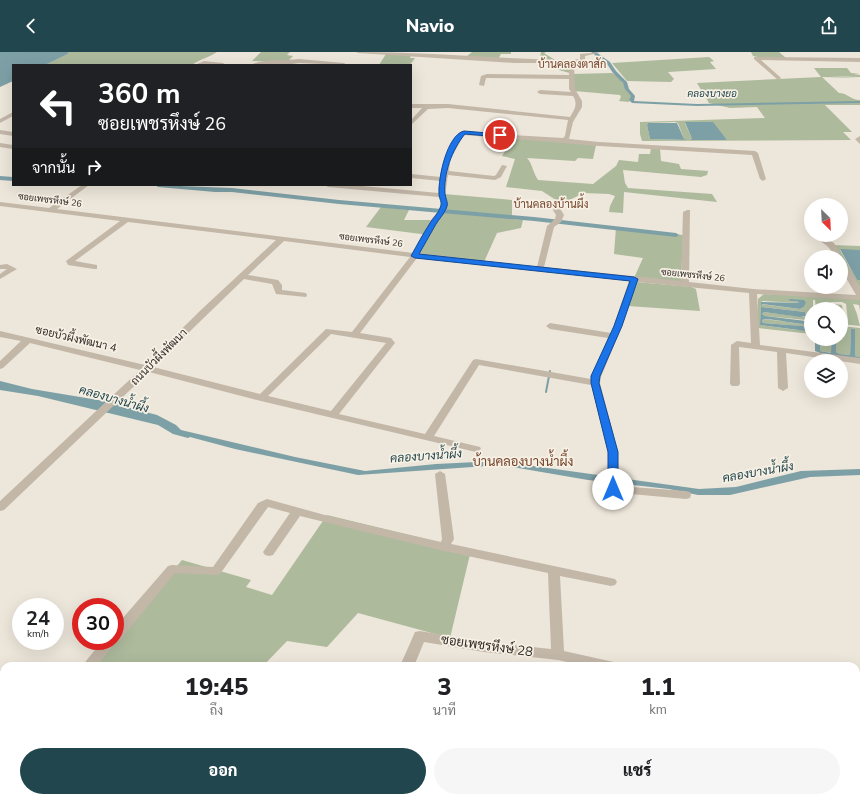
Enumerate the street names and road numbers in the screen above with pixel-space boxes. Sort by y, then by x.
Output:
street label: ซอยเพชรหึงษ์ 26 [17,190,83,210]
street label: ซอยเพชรหึงษ์ 26 [338,230,404,250]
street label: ซอยเพชรหึงษ์ 26 [661,266,725,284]
street label: ซอยบัวผึ้งพัฒนา 4 [34,319,119,356]
street label: ถนนบัวผึ้งพัฒนา [125,323,191,389]
street label: ซอยเพชรหึงษ์ 28 [440,630,534,661]

